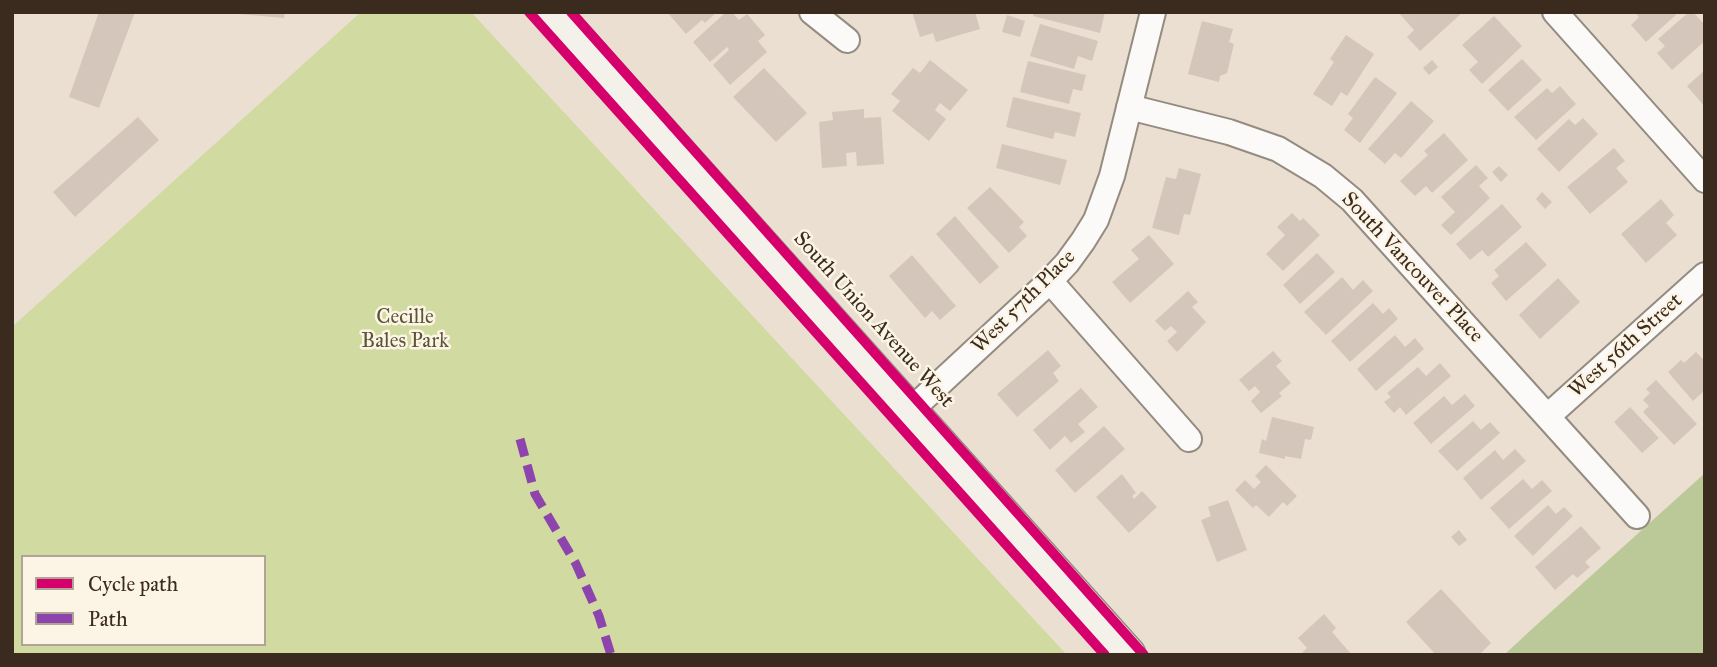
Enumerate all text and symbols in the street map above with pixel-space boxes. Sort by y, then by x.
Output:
street label: South Vancouver Place [1336,187,1488,349]
street label: South Union Avenue West [787,227,959,413]
street label: West 57th Place [967,245,1081,359]
street label: West 56th Street [1564,289,1688,403]
park label: Cecille Bales Park [361,305,449,355]
legend [21,555,266,646]
text: Cycle path [88,571,178,597]
text: Path [88,606,128,632]

